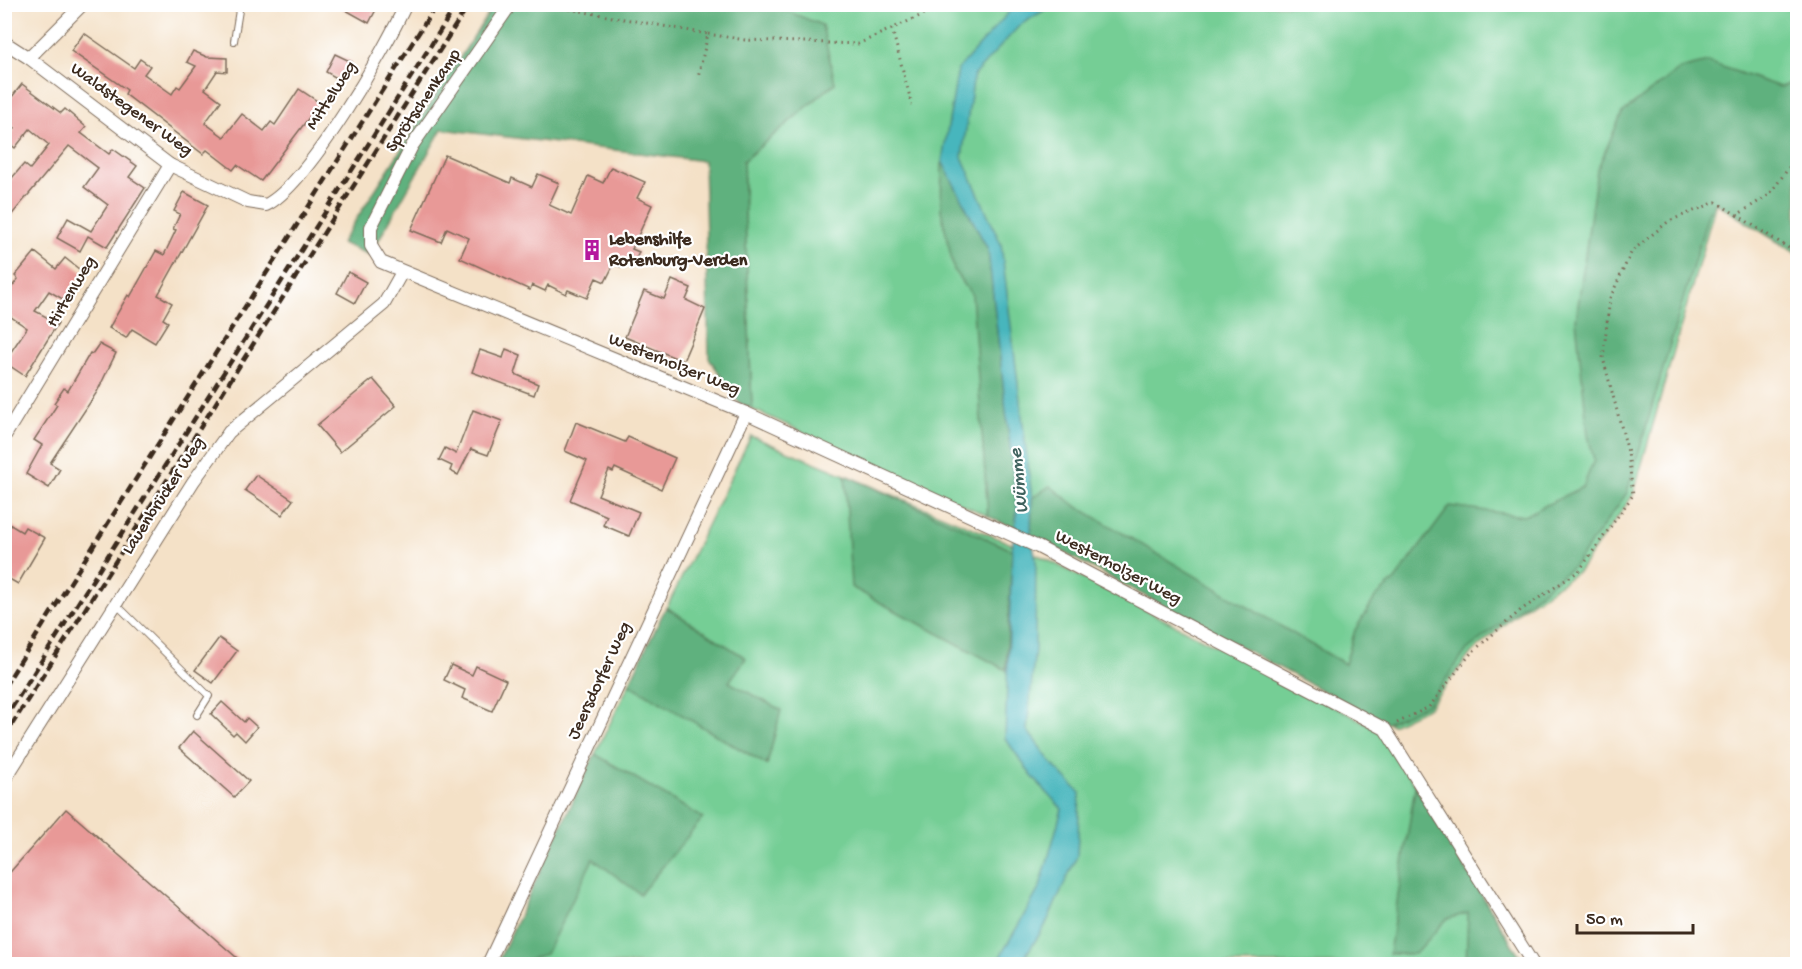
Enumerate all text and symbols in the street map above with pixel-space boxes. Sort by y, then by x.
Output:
street label: Sprötschenkamp [382,45,466,157]
street label: Mittelweg [302,58,362,134]
street label: Waldstegener Weg [66,59,196,161]
place label: Lebenshilfe Rotenburg-Verden [608,230,748,272]
building icon: Lebenshilfe Rotenburg-Verden [580,238,604,262]
street label: Hirtenweg [43,253,101,331]
street label: Westerholzer Weg [605,329,743,401]
street label: Lauenbrücker Weg [118,433,210,559]
water label: Wümme [1005,447,1035,515]
street label: Westerholzer Weg [1051,526,1185,610]
street label: Jeersdorfer Weg [564,619,636,743]
scale bar [1577,897,1692,935]
text: 50 m [1586,910,1623,931]

